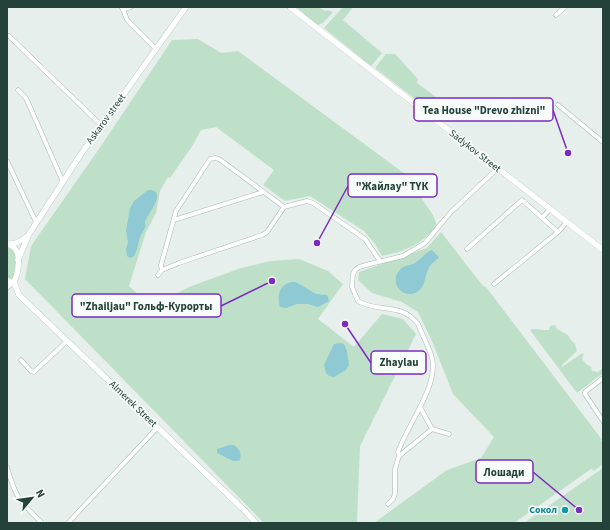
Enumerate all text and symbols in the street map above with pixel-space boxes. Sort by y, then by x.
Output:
street label: Askarov street [83,90,129,147]
callout: Tea House "Drevo zhizni" [414,98,553,121]
text: Tea House "Drevo zhizni" [423,103,546,118]
street label: Sadykov Street [446,126,504,176]
callout: "Жайлау" ТҮК [348,174,437,197]
text: "Жайлау" ТҮК [356,179,428,194]
callout: "Zhailjau" Гольф-Курорты [72,294,221,317]
text: "Zhailjau" Гольф-Курорты [80,299,212,314]
callout: Zhaylau [371,351,426,374]
text: Zhaylau [380,355,418,370]
street label: Almerek Street [106,378,160,431]
callout: Лошади [476,460,533,483]
text: Лошади [483,465,524,480]
north arrow [12,478,52,518]
text: N [32,487,49,500]
place label: Сокол [529,503,557,517]
marker: Сокол [560,505,570,515]

